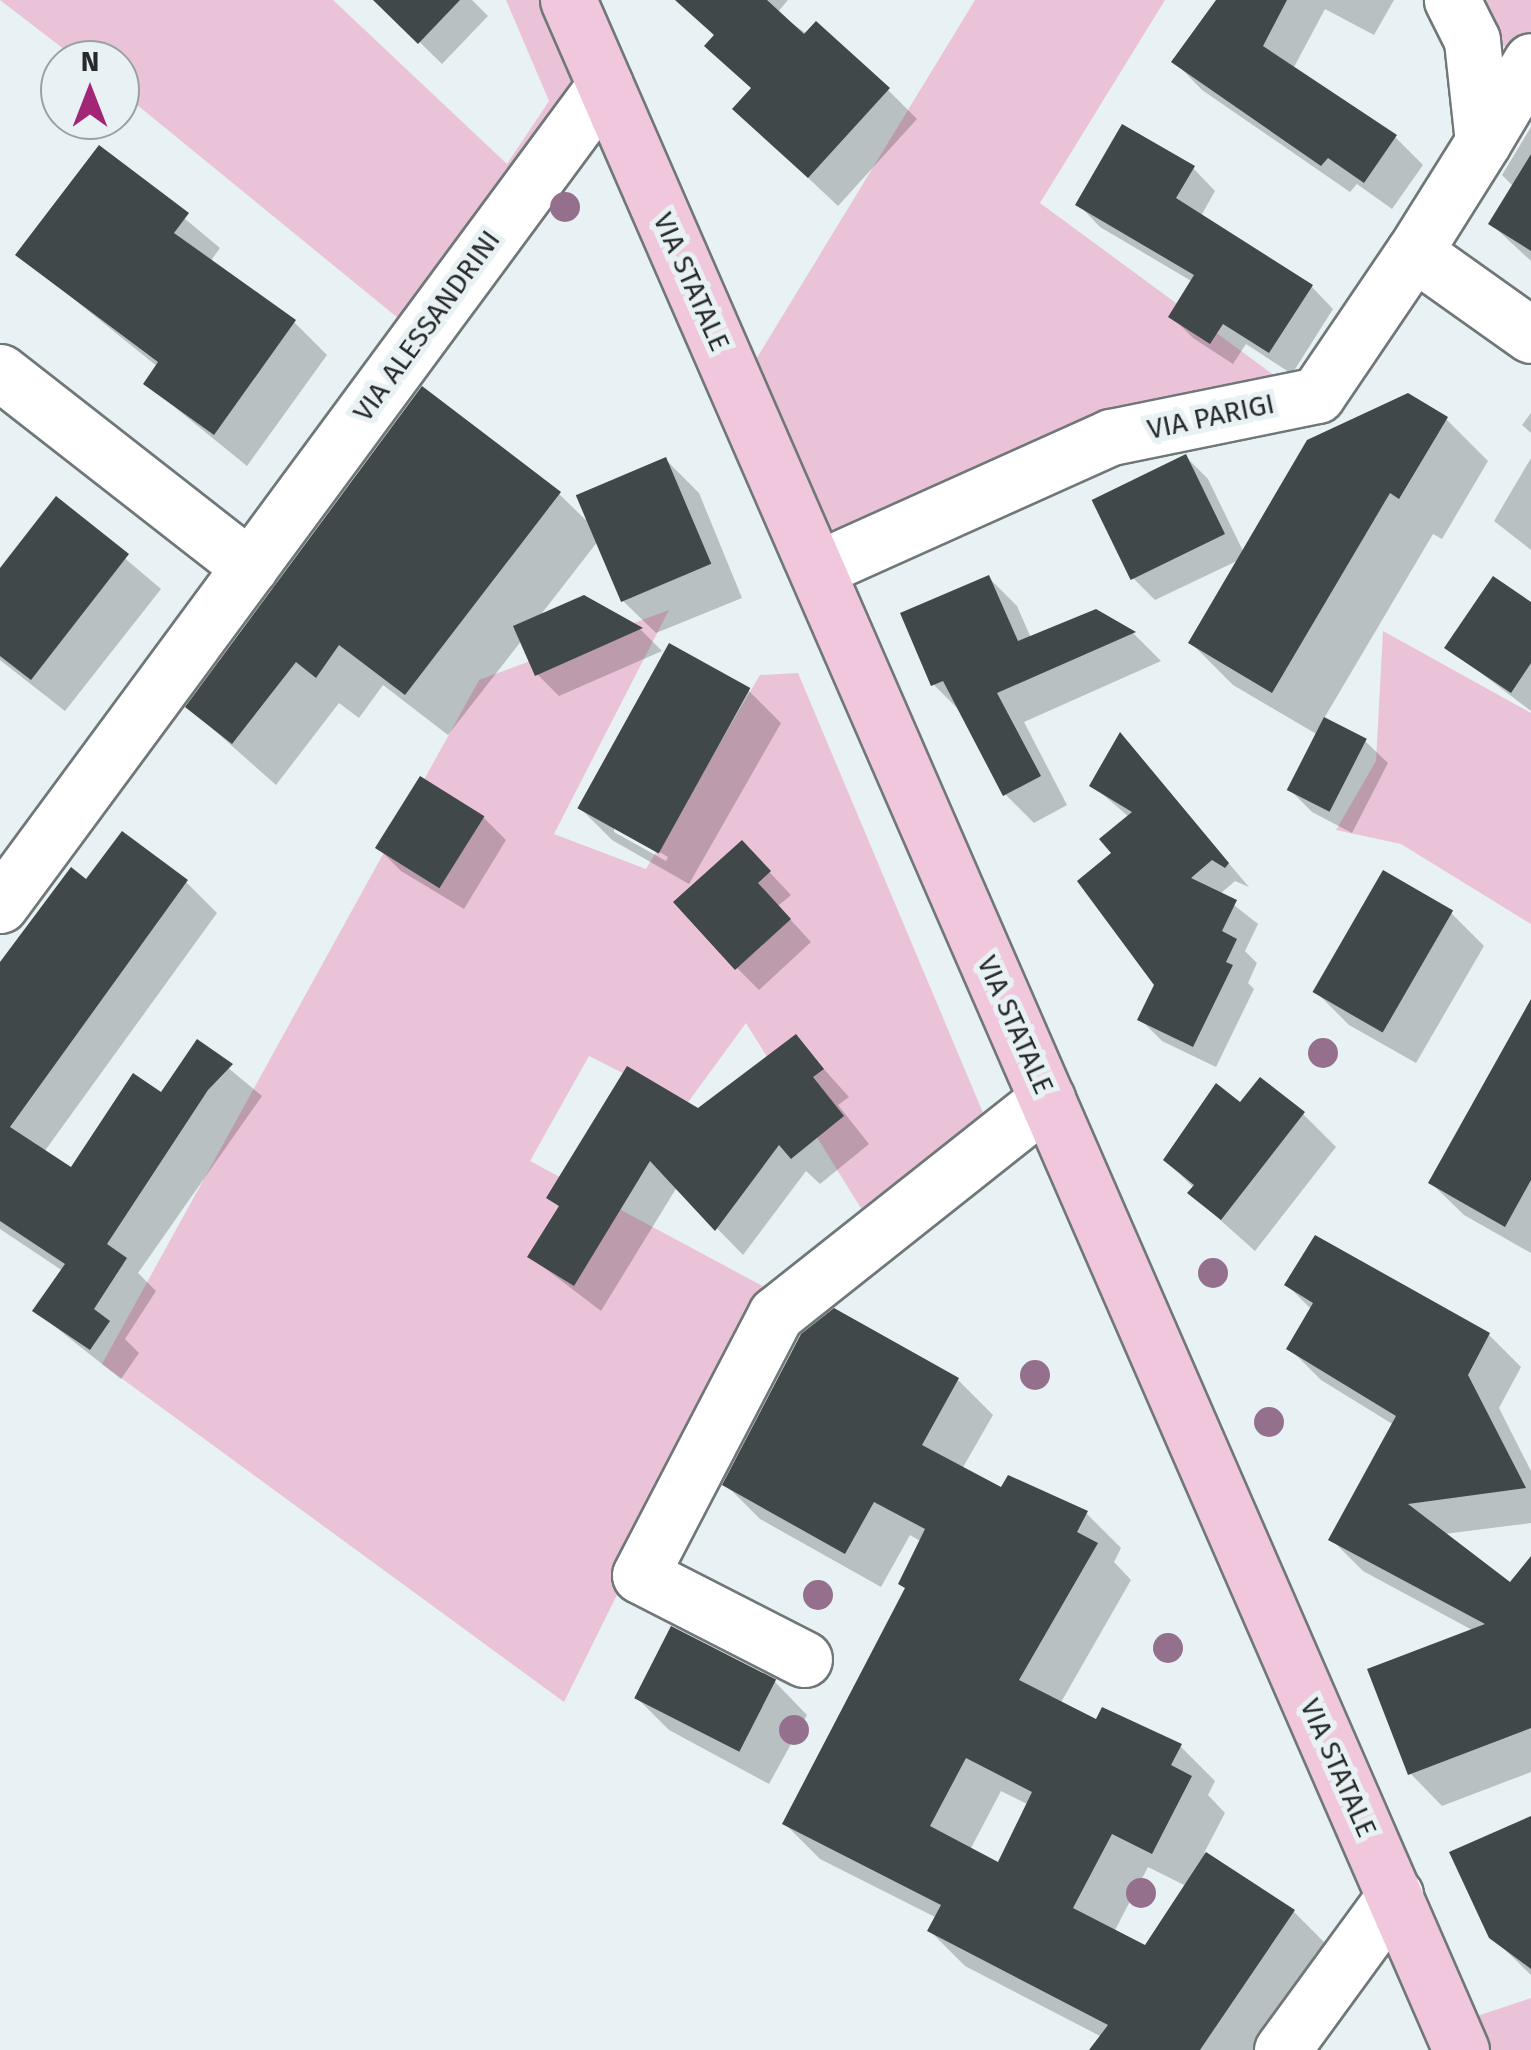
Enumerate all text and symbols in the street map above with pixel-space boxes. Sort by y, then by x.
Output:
north arrow [40,40,140,140]
text: N [81,45,99,78]
street label: VIA STATALE [646,208,736,356]
street label: VIA ALESSANDRINI [346,224,508,428]
street label: VIA PARIGI [1144,387,1278,447]
street label: VIA STATALE [970,951,1060,1099]
street label: VIA STATALE [1293,1694,1383,1842]

